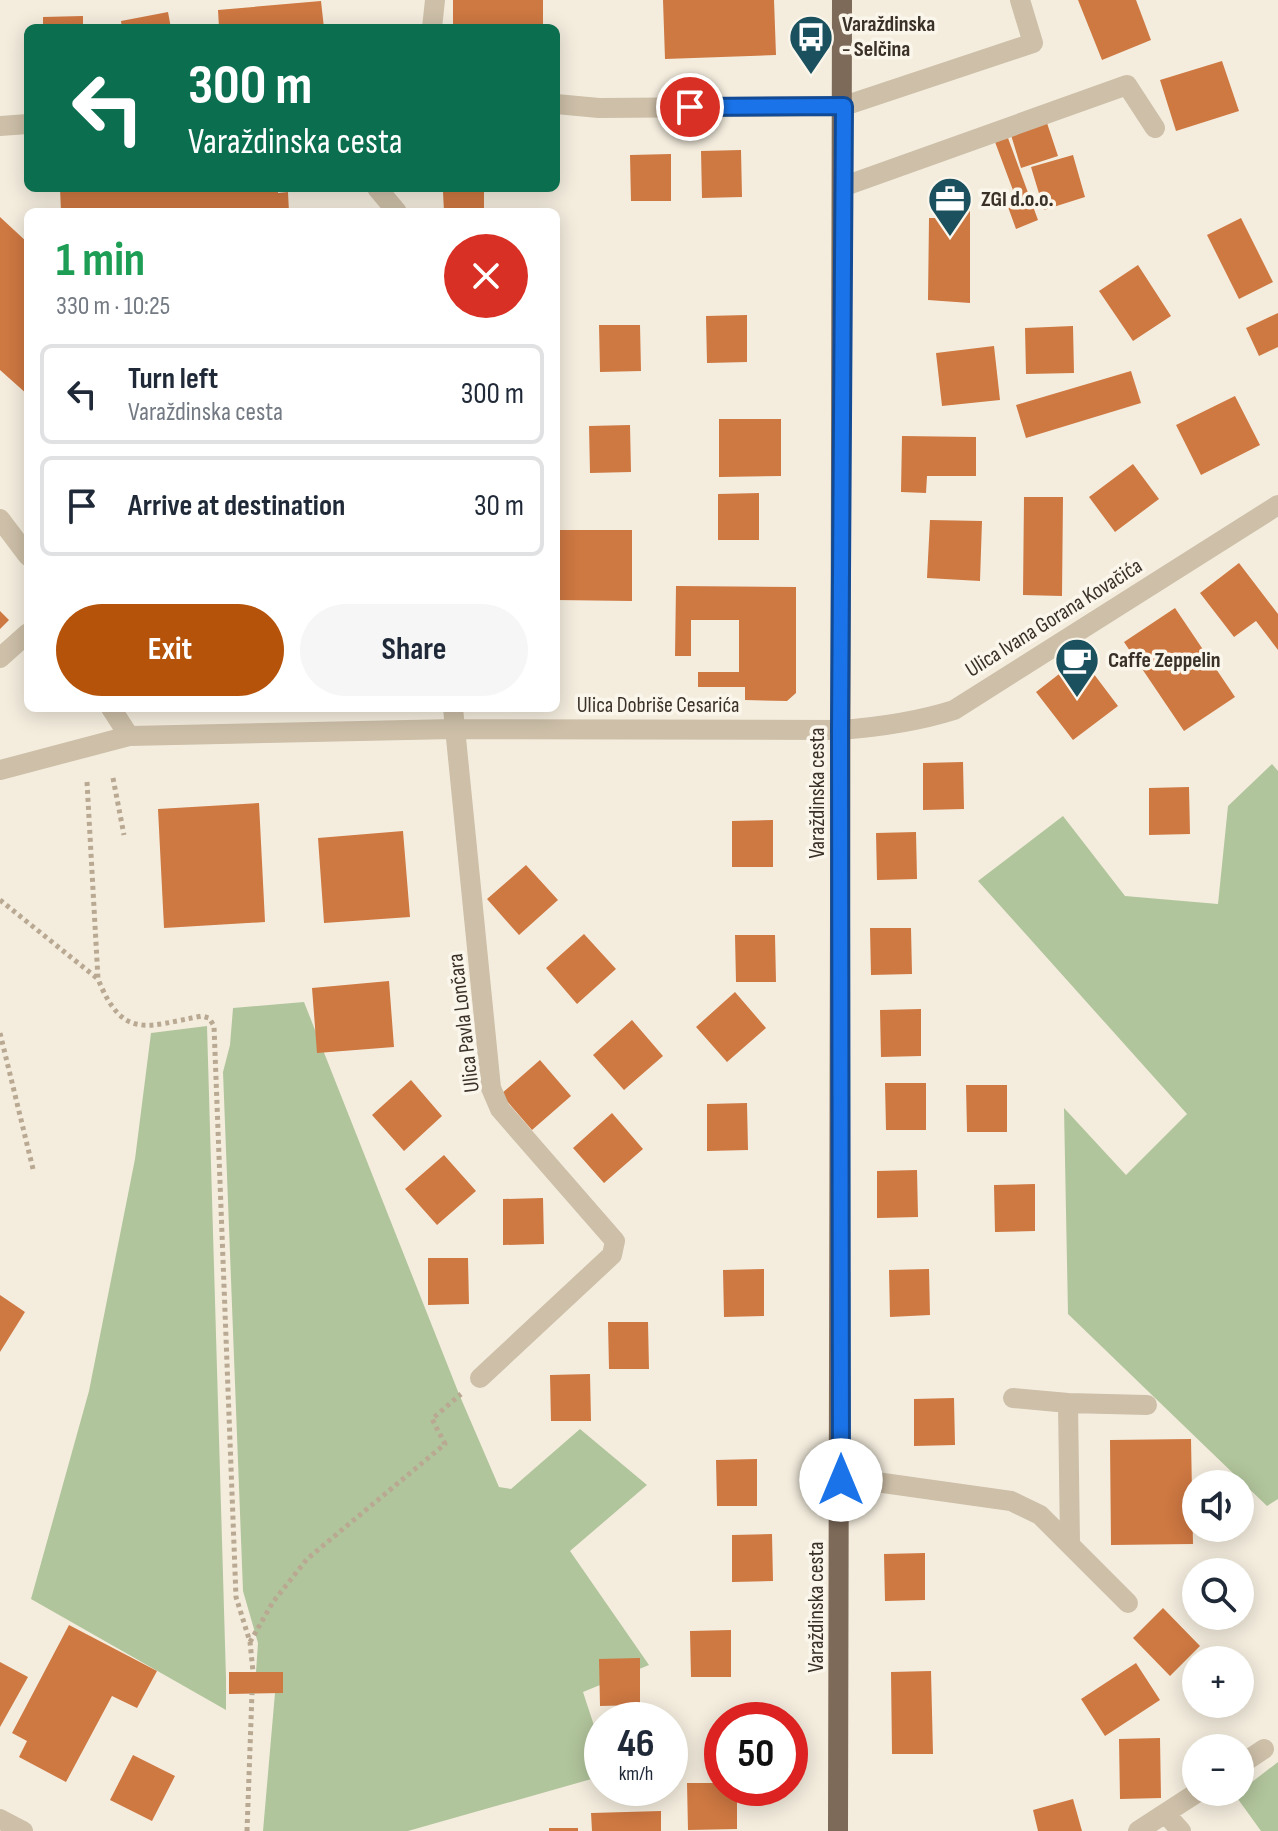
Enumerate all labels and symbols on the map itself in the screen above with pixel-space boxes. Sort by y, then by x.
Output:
place label: Varaždinska - Selčina [842,11,935,63]
bus stop icon: Varaždinska - Selčina [787,13,835,76]
pin [656,73,724,141]
office icon: ZGI d.o.o. [926,175,974,238]
place label: ZGI d.o.o. [981,186,1054,213]
street label: Ulica Ivana Gorana Kovačića [961,553,1147,683]
cafe icon: Caffe Zeppelin [1053,636,1101,699]
place label: Caffe Zeppelin [1108,647,1221,674]
street label: Ulica Dobriše Cesarića [577,692,739,719]
street label: Varaždinska cesta [804,727,831,859]
street label: Ulica Pavla Lončara [442,952,486,1094]
position arrow [799,1438,883,1522]
street label: Varaždinska cesta [803,1541,830,1673]
speed limit sign: 50 [704,1702,808,1806]

